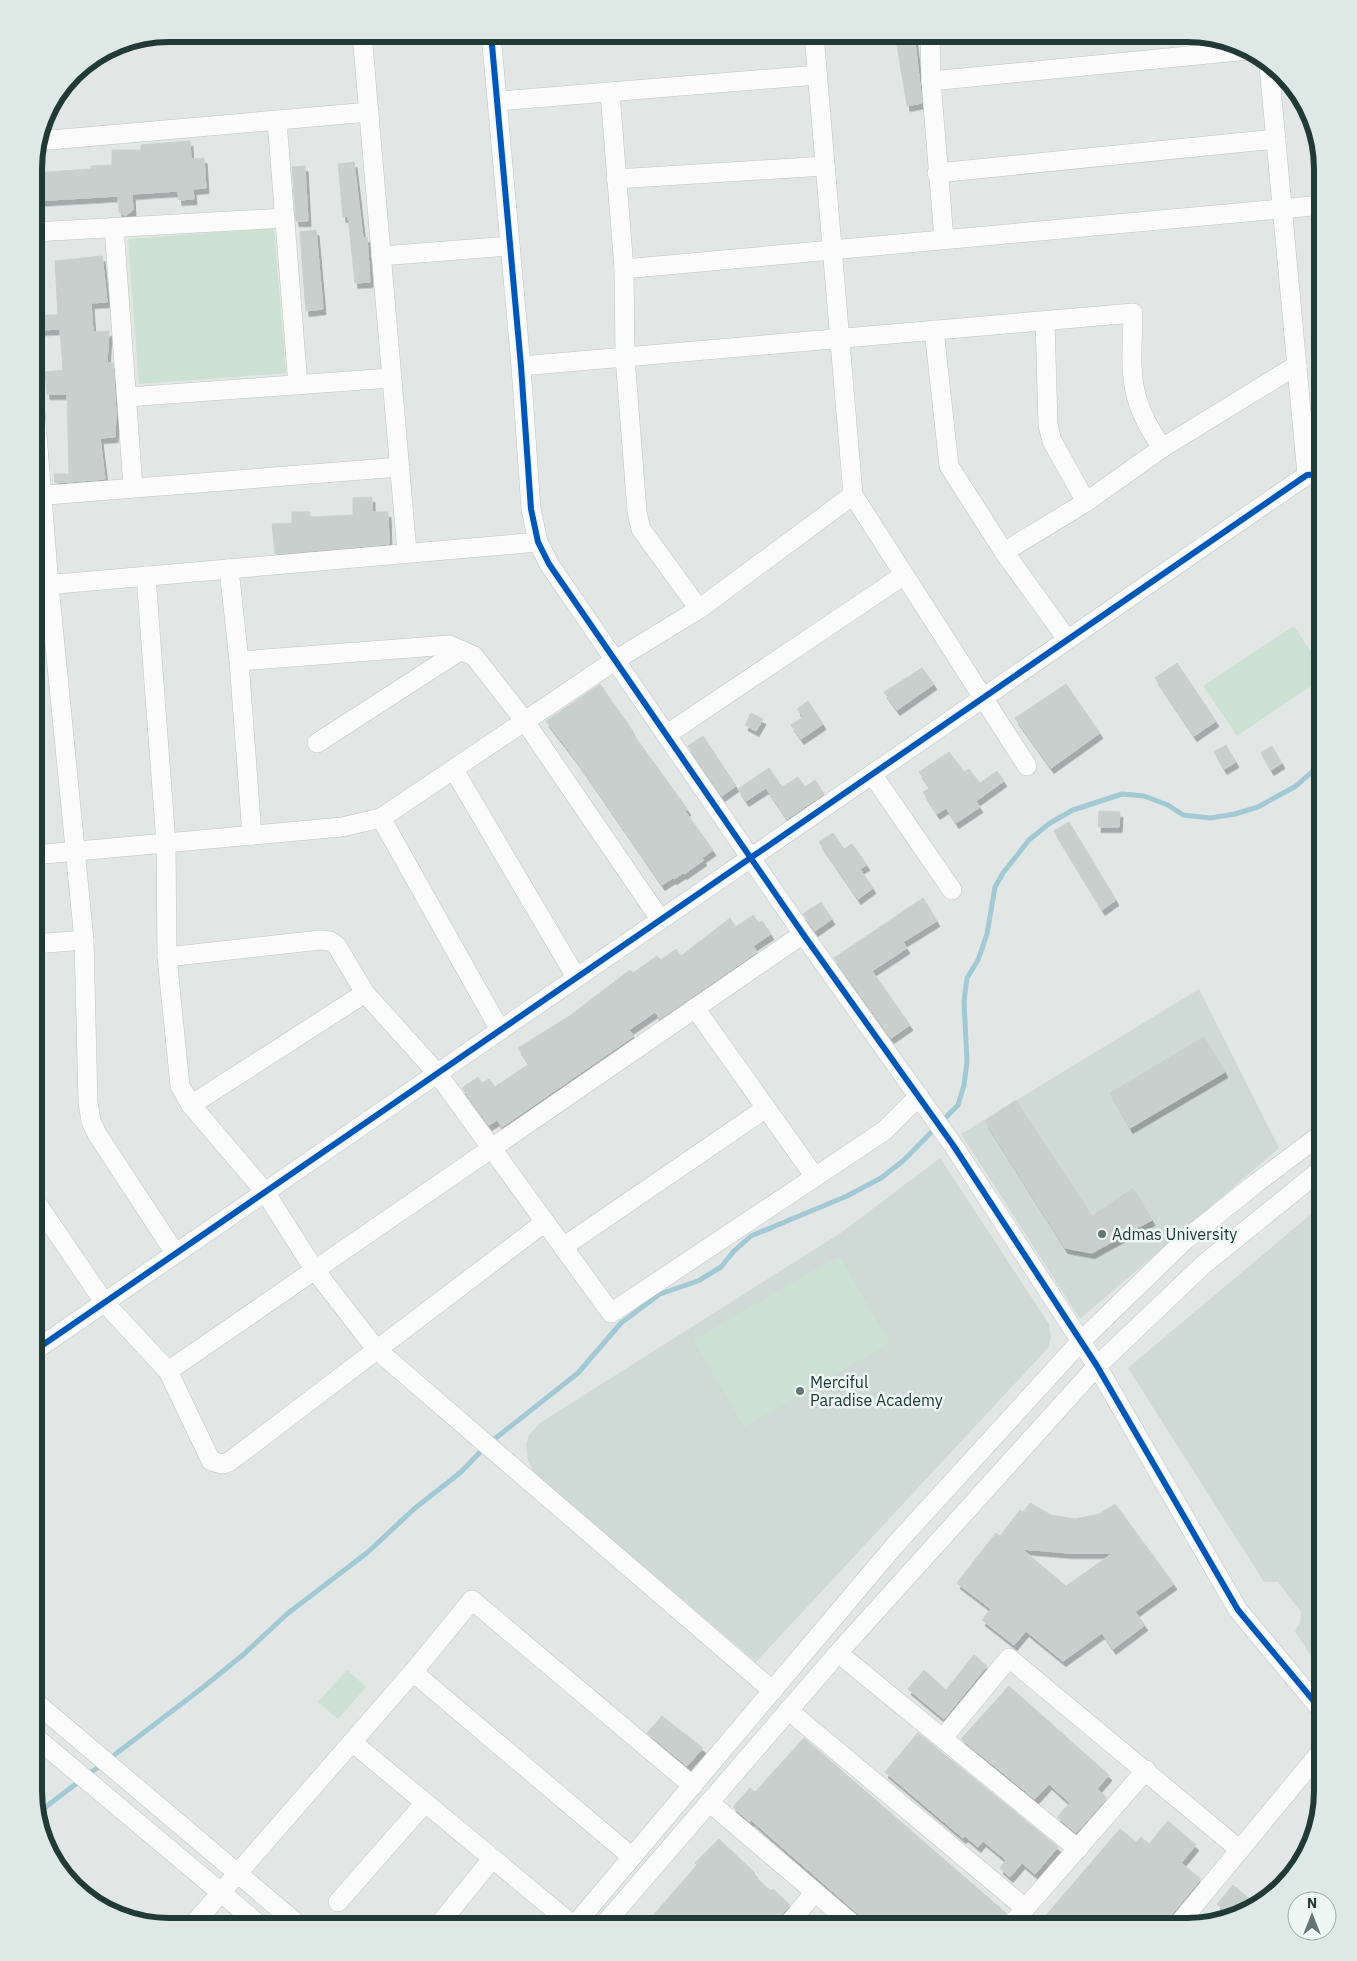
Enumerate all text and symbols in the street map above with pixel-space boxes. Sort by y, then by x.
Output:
place label: Admas University [1112,1224,1237,1244]
marker: Admas University [1096,1228,1108,1240]
place label: Merciful Paradise Academy [810,1372,943,1410]
marker: Merciful Paradise Academy [794,1385,806,1397]
north arrow [1287,1891,1337,1941]
text: N [1307,1894,1317,1912]

